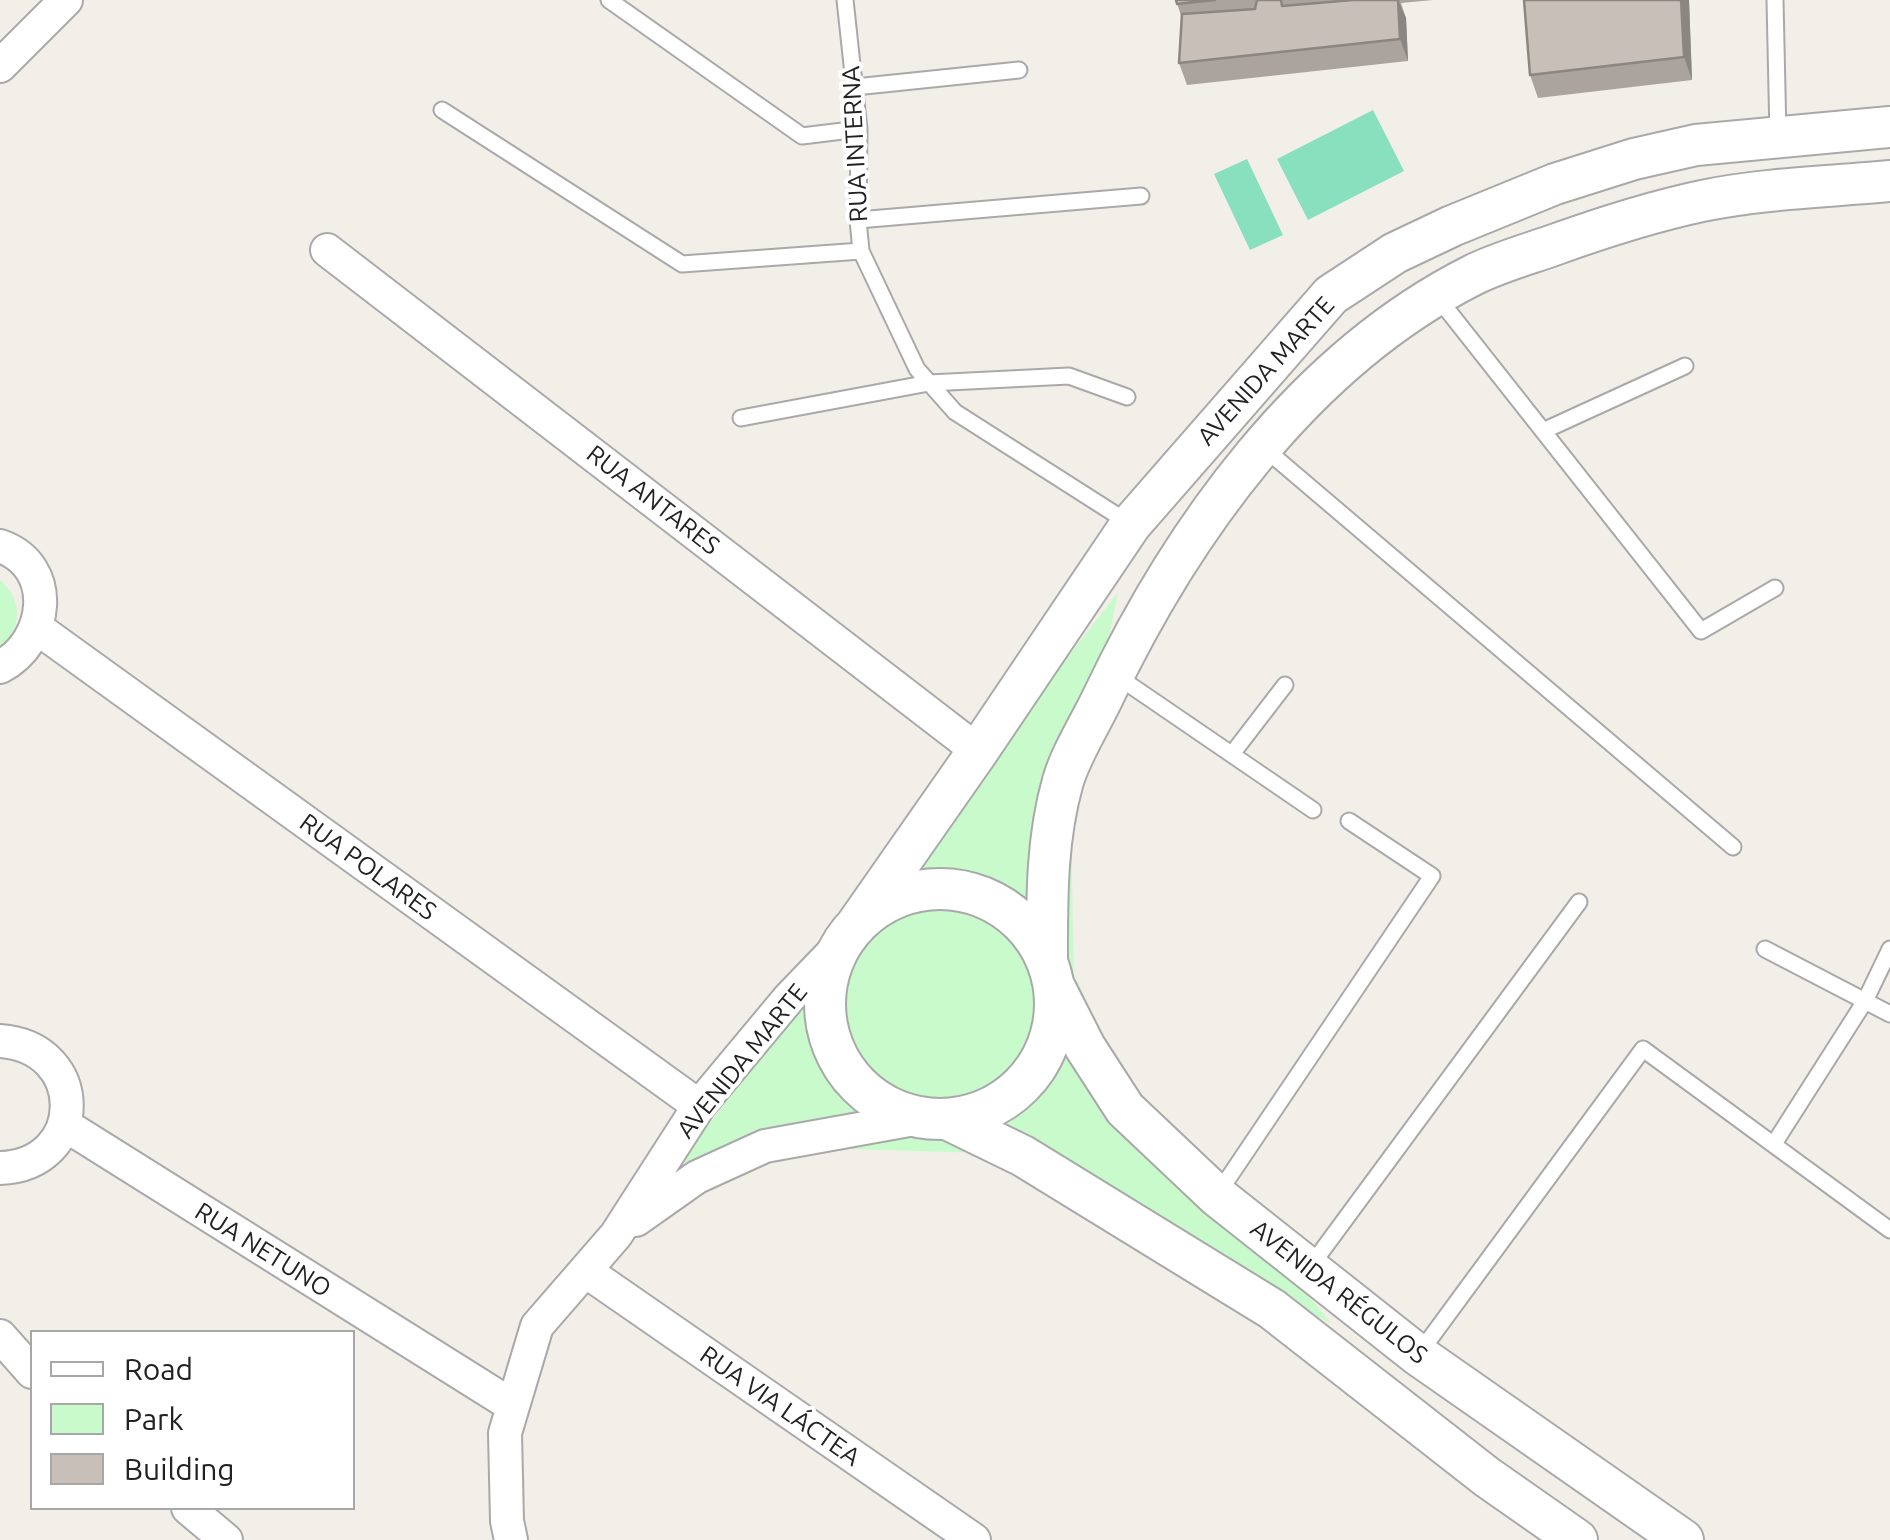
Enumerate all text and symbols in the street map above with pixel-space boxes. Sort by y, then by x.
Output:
street label: RUA INTERNA [836,65,874,223]
street label: AVENIDA MARTE [1191,290,1341,452]
street label: RUA ANTARES [581,439,725,561]
street label: RUA POLARES [294,807,442,927]
street label: AVENIDA MARTE [671,978,813,1144]
street label: RUA NETUNO [189,1196,337,1304]
street label: AVENIDA RÉGULOS [1245,1214,1433,1370]
legend [30,1330,355,1510]
street label: RUA VIA LÁCTEA [694,1340,866,1472]
text: Road [124,1352,193,1386]
text: Park [124,1402,184,1436]
text: Building [124,1452,235,1486]

